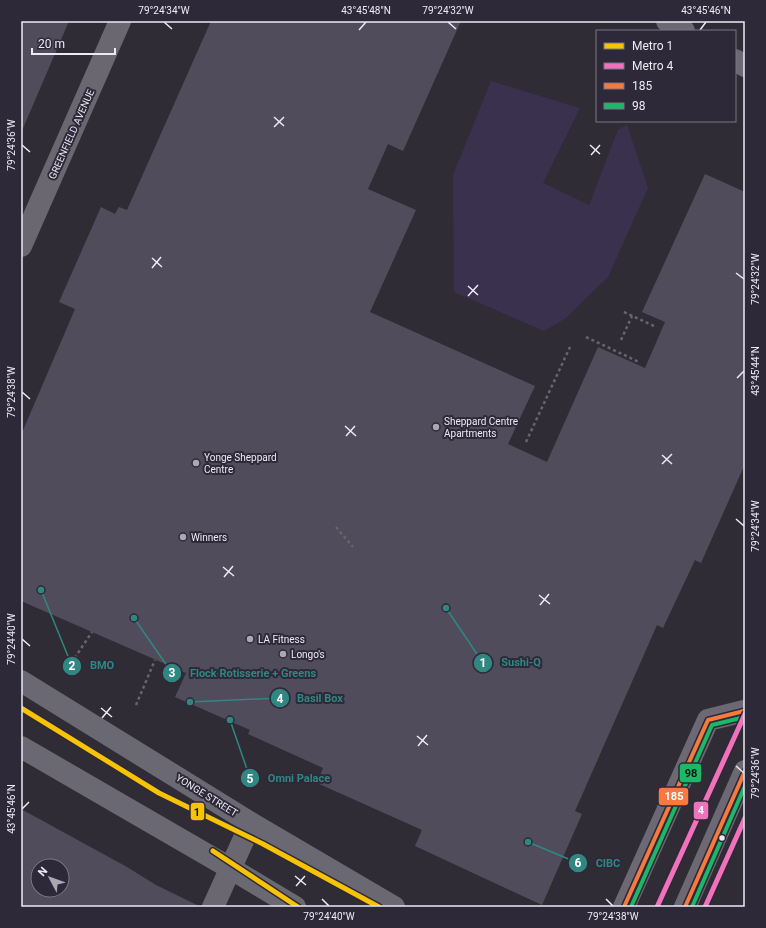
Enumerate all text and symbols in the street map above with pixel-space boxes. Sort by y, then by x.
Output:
text: 79°24'34"W [138,5,190,16]
text: 43°45'48"N [341,5,391,16]
text: 79°24'32"W [422,5,474,16]
text: 43°45'46"N [681,5,731,16]
scale bar [32,30,115,56]
legend [596,30,736,122]
text: 20 m [38,37,65,51]
text: Metro 1 [632,39,673,53]
text: Metro 4 [632,59,674,73]
text: 185 [632,79,652,93]
street label: GREENFIELD AVENUE [47,87,96,181]
text: 98 [632,99,646,113]
text: 79°24'36"W [6,119,17,171]
text: 79°24'32"W [750,253,761,305]
text: 43°45'44"N [750,346,761,396]
text: 79°24'38"W [6,366,17,418]
place label: Sheppard Centre Apartments [444,416,518,439]
marker: Sheppard Centre Apartments [431,422,441,432]
place label: Yonge Sheppard Centre [204,452,277,475]
marker: Yonge Sheppard Centre [191,458,201,468]
text: 79°24'34"W [750,500,761,552]
marker: Winners [178,532,188,542]
place label: Winners [191,532,227,543]
text: 79°24'40"W [6,613,17,665]
marker: LA Fitness [245,634,255,644]
place label: LA Fitness [258,634,305,645]
marker: Longo's [278,649,288,659]
place label: Longo's [291,649,325,660]
callout: Sushi-Q [473,651,549,674]
callout: BMO [62,654,122,677]
text: 1 [480,656,486,670]
text: Sushi-Q [501,656,541,669]
text: 2 [69,659,76,673]
text: BMO [90,659,115,672]
callout: Flock Rotisserie + Greens [162,661,324,684]
text: 3 [169,666,176,680]
text: Flock Rotisserie + Greens [190,667,316,680]
callout: Basil Box [270,687,351,710]
text: 4 [277,692,284,706]
text: Basil Box [297,692,343,705]
text: 79°24'36"W [750,747,761,799]
line badge: 98 [679,763,702,783]
callout: Omni Palace [240,767,338,790]
text: 98 [685,767,697,780]
street label: YONGE STREET [174,772,240,819]
text: 5 [247,772,254,786]
text: Omni Palace [268,772,330,785]
text: 43°45'46"N [6,784,17,834]
line badge: 185 [658,787,689,806]
text: 185 [665,790,683,803]
line badge: 4 [693,801,709,820]
line badge: 1 [190,802,205,821]
text: 4 [698,804,705,817]
text: 1 [194,806,200,819]
unlabelled marker [717,833,727,843]
callout: CIBC [568,852,629,875]
text: 6 [575,856,582,870]
text: CIBC [596,857,620,870]
north arrow [30,858,70,898]
text: N [35,864,50,879]
text: 79°24'40"W [303,911,355,922]
text: 79°24'38"W [587,911,639,922]

